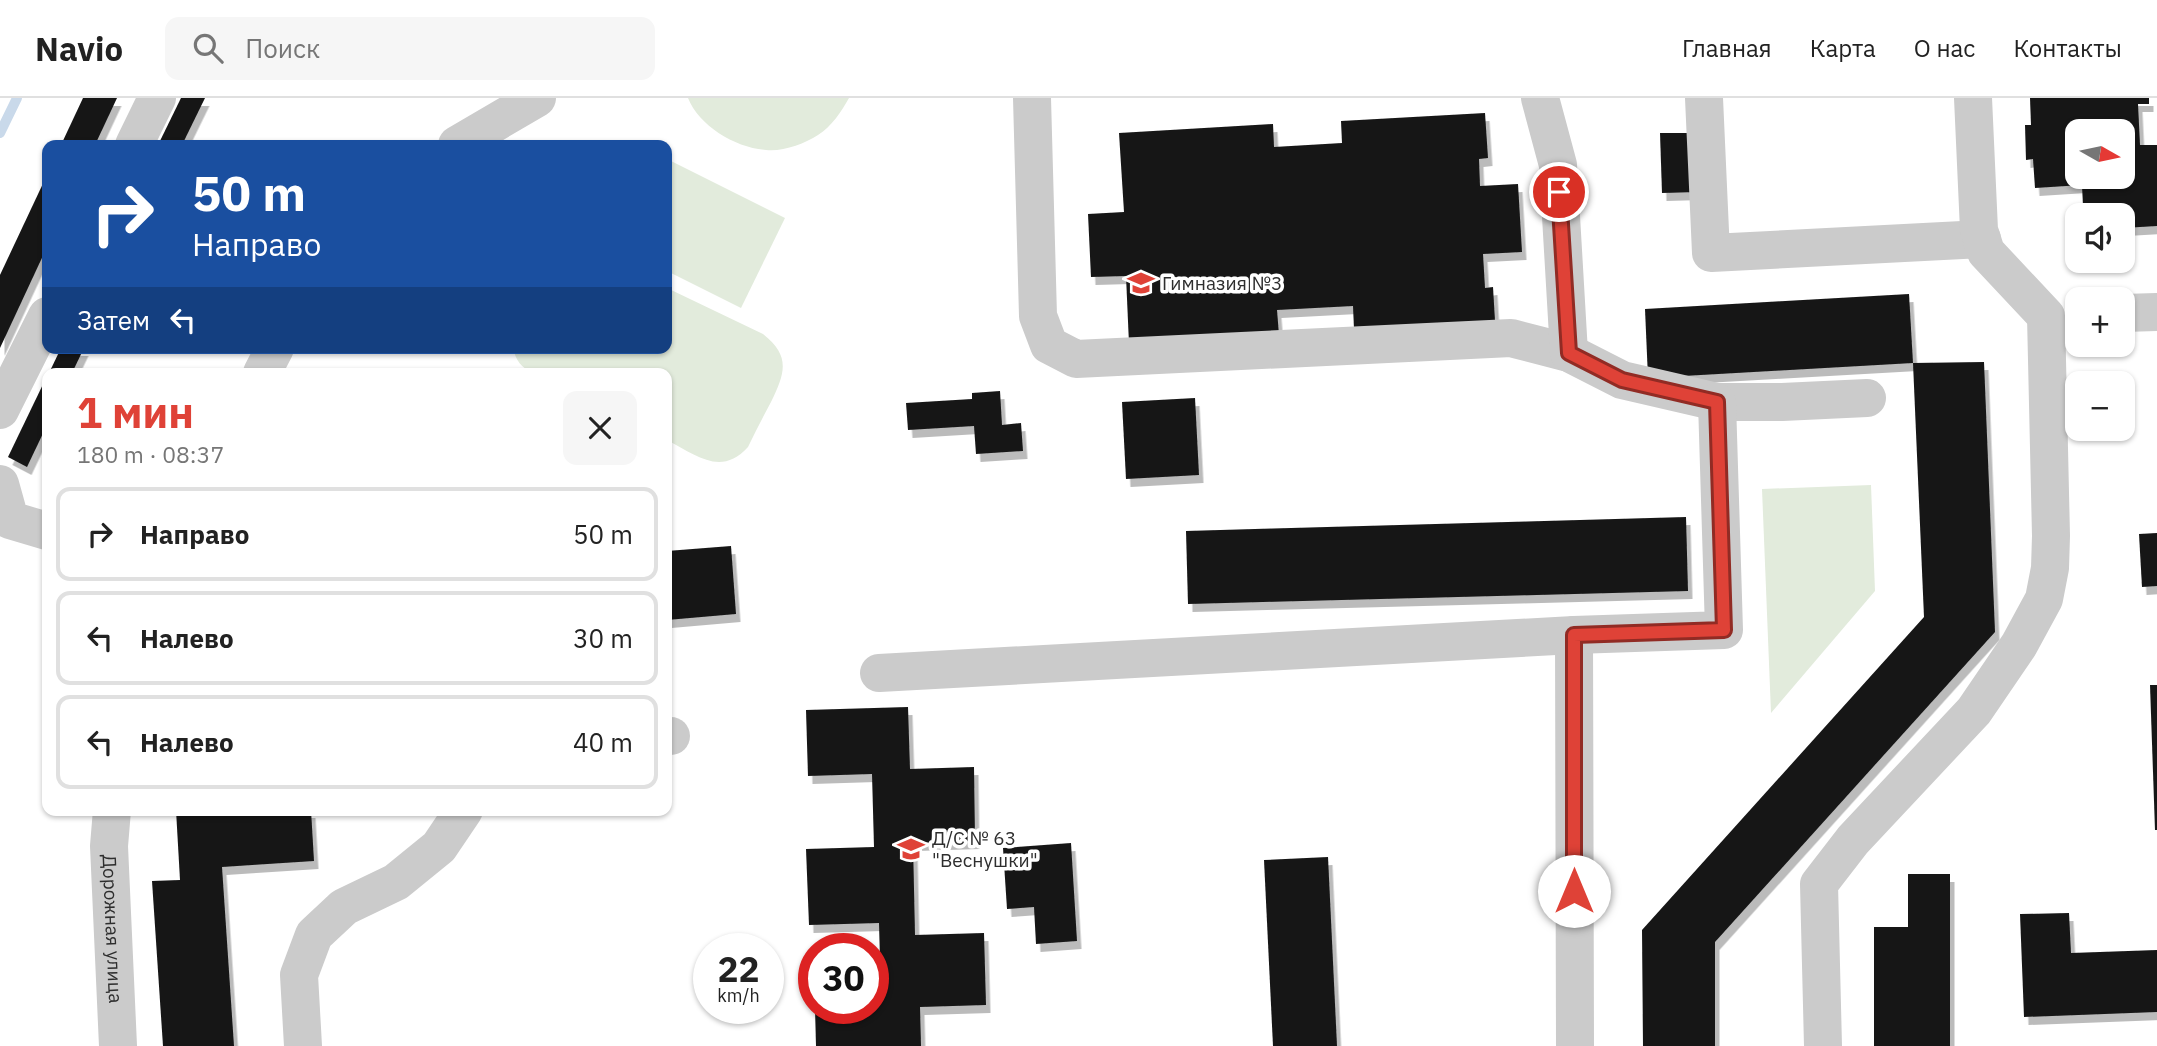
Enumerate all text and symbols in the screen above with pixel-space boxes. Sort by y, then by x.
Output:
search box [165,17,655,80]
text: Navio [35,27,123,70]
icon: search [189,29,227,67]
text: Поиск [245,31,320,65]
text: Главная [1682,32,1772,64]
text: Карта [1810,32,1876,64]
text: О нас [1914,32,1975,64]
text: Контакты [2013,32,2122,64]
north arrow [2065,119,2135,189]
map controls [2065,119,2135,441]
text: 50 m [192,161,306,224]
pin [1529,162,1589,222]
icon: right [77,168,168,259]
icon: arrive [1540,173,1578,211]
button: sound [2065,203,2135,273]
text: Направо [192,223,321,265]
school or university icon: Гимназия №3 [1126,268,1156,298]
place label: Гимназия №3 [1162,271,1282,295]
button: + [2065,287,2135,357]
icon: left [164,301,202,339]
text: Затем [77,303,150,337]
button: − [2065,371,2135,441]
text: 1 мин [77,385,194,440]
button: close [563,391,637,465]
text: 180 m · 08:37 [77,439,224,469]
icon: right [81,515,119,553]
text: Направо [140,517,249,551]
text: 50 m [573,517,633,551]
icon: left [81,619,119,657]
text: Налево [140,621,234,655]
text: 30 m [573,621,633,655]
icon: left [81,723,119,761]
text: Налево [140,725,234,759]
text: 40 m [573,725,633,759]
place label: Д/С № 63 "Веснушки" [932,826,1038,872]
school or university icon: Д/С № 63 "Веснушки" [896,834,926,864]
street label: Дорожная улица [97,854,128,1004]
position arrow [1537,854,1611,928]
speed limit sign: 30 [798,933,889,1024]
text: 22 [717,946,760,992]
text: km/h [717,984,760,1007]

